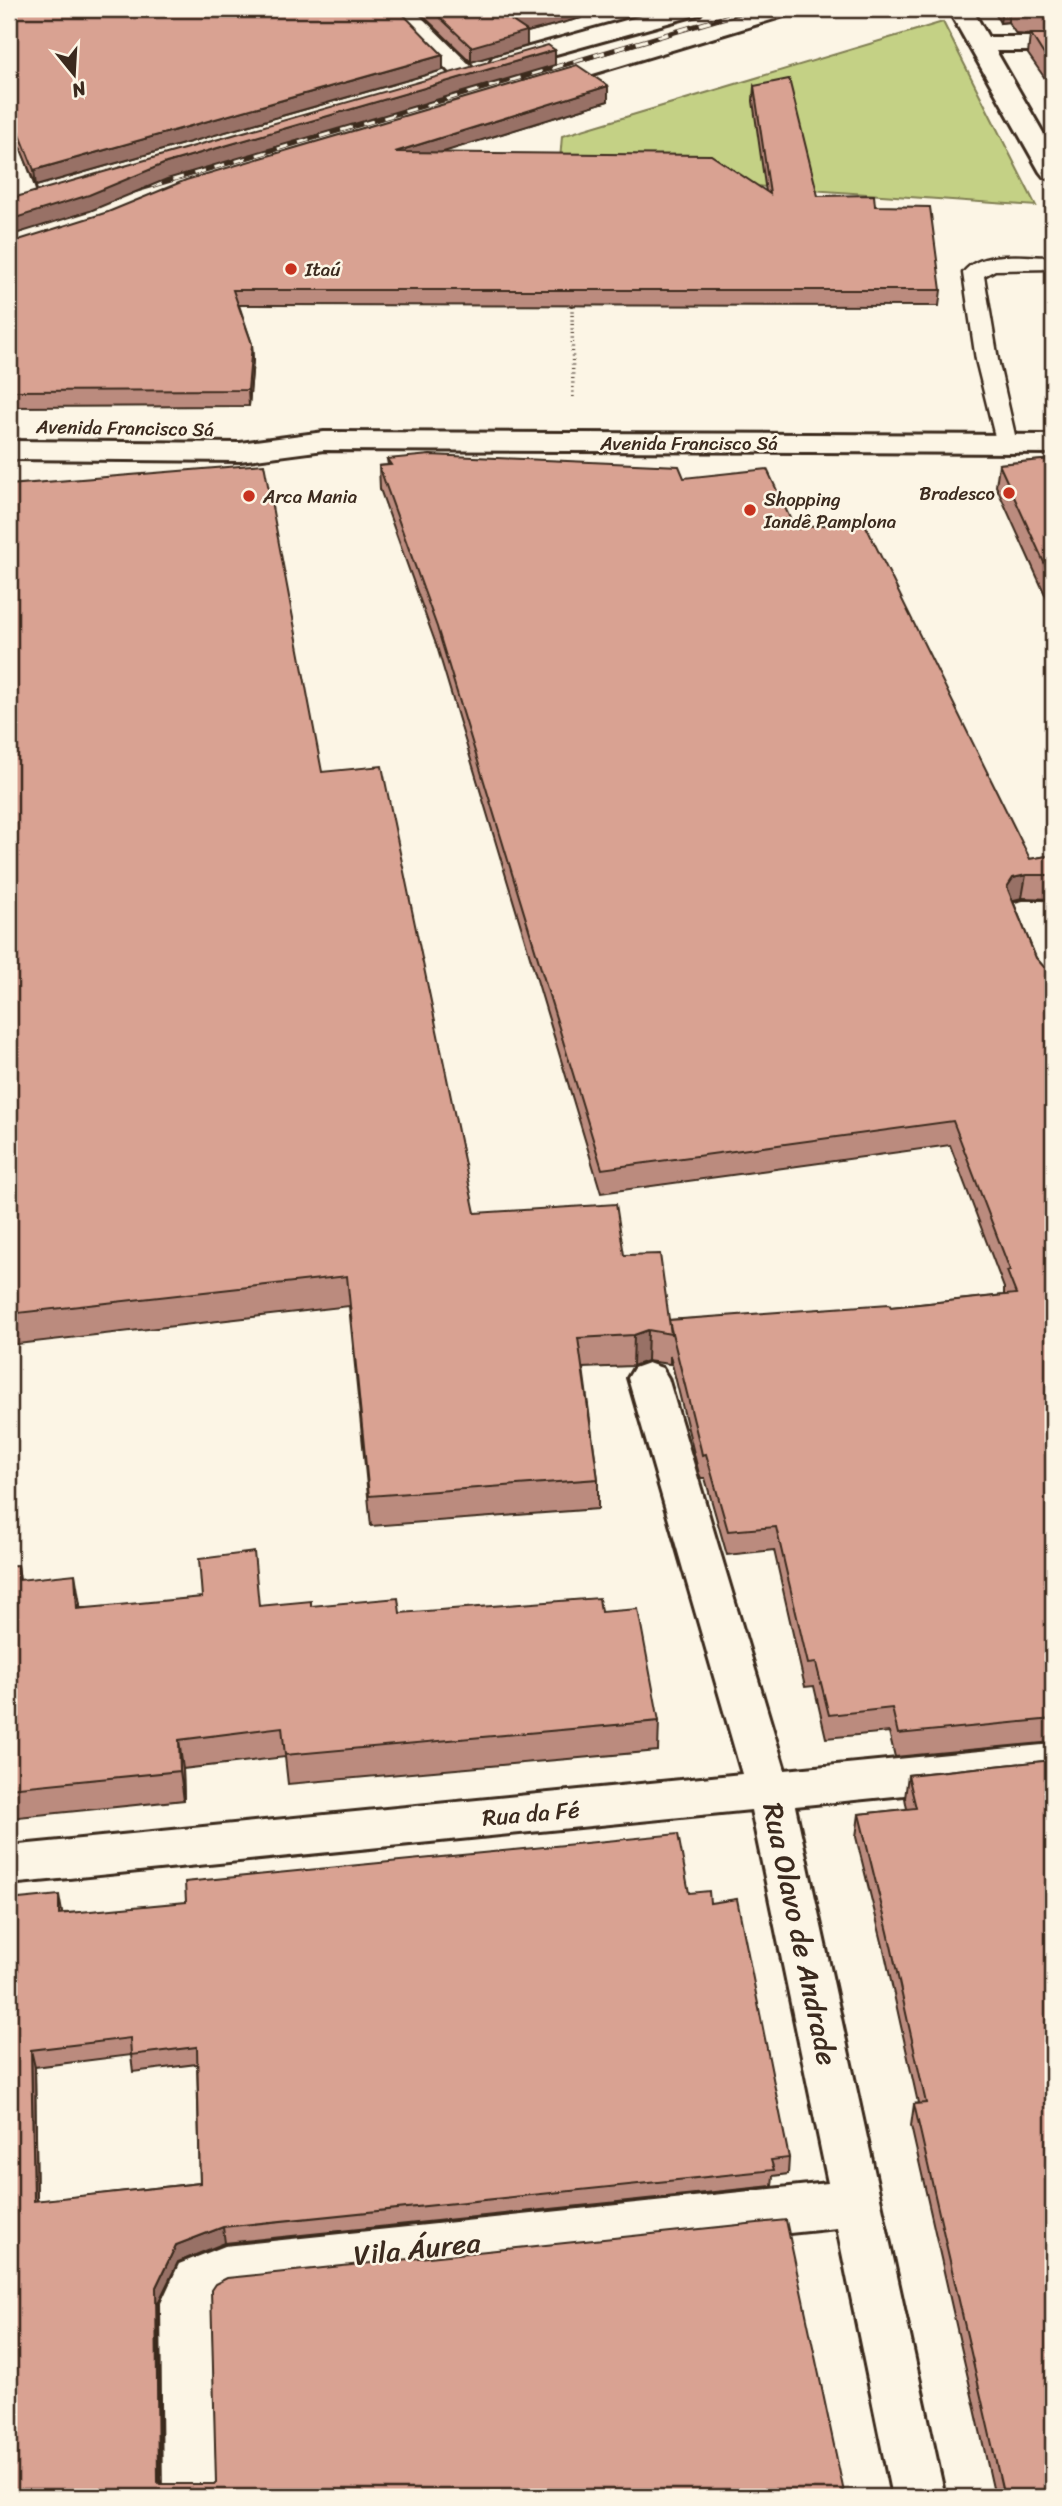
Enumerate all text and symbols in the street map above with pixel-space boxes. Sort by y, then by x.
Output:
north arrow [38,38,108,108]
text: N [67,72,91,108]
place label: Itaú [304,253,341,286]
marker: Itaú [283,261,299,277]
street label: Avenida Francisco Sá [35,410,215,446]
street label: Avenida Francisco Sá [599,427,778,460]
place label: Bradesco [919,477,995,510]
place label: Arca Mania [262,480,358,513]
place label: Shopping Iandê Pamplona [763,483,897,538]
marker: Bradesco [1001,485,1017,501]
marker: Arca Mania [241,488,257,504]
marker: Shopping Iandê Pamplona [742,502,758,518]
street label: Rua da Fé [480,1789,582,1839]
street label: Rua Olavo de Andrade [748,1798,852,2070]
street label: Vila Áurea [351,2218,484,2280]

